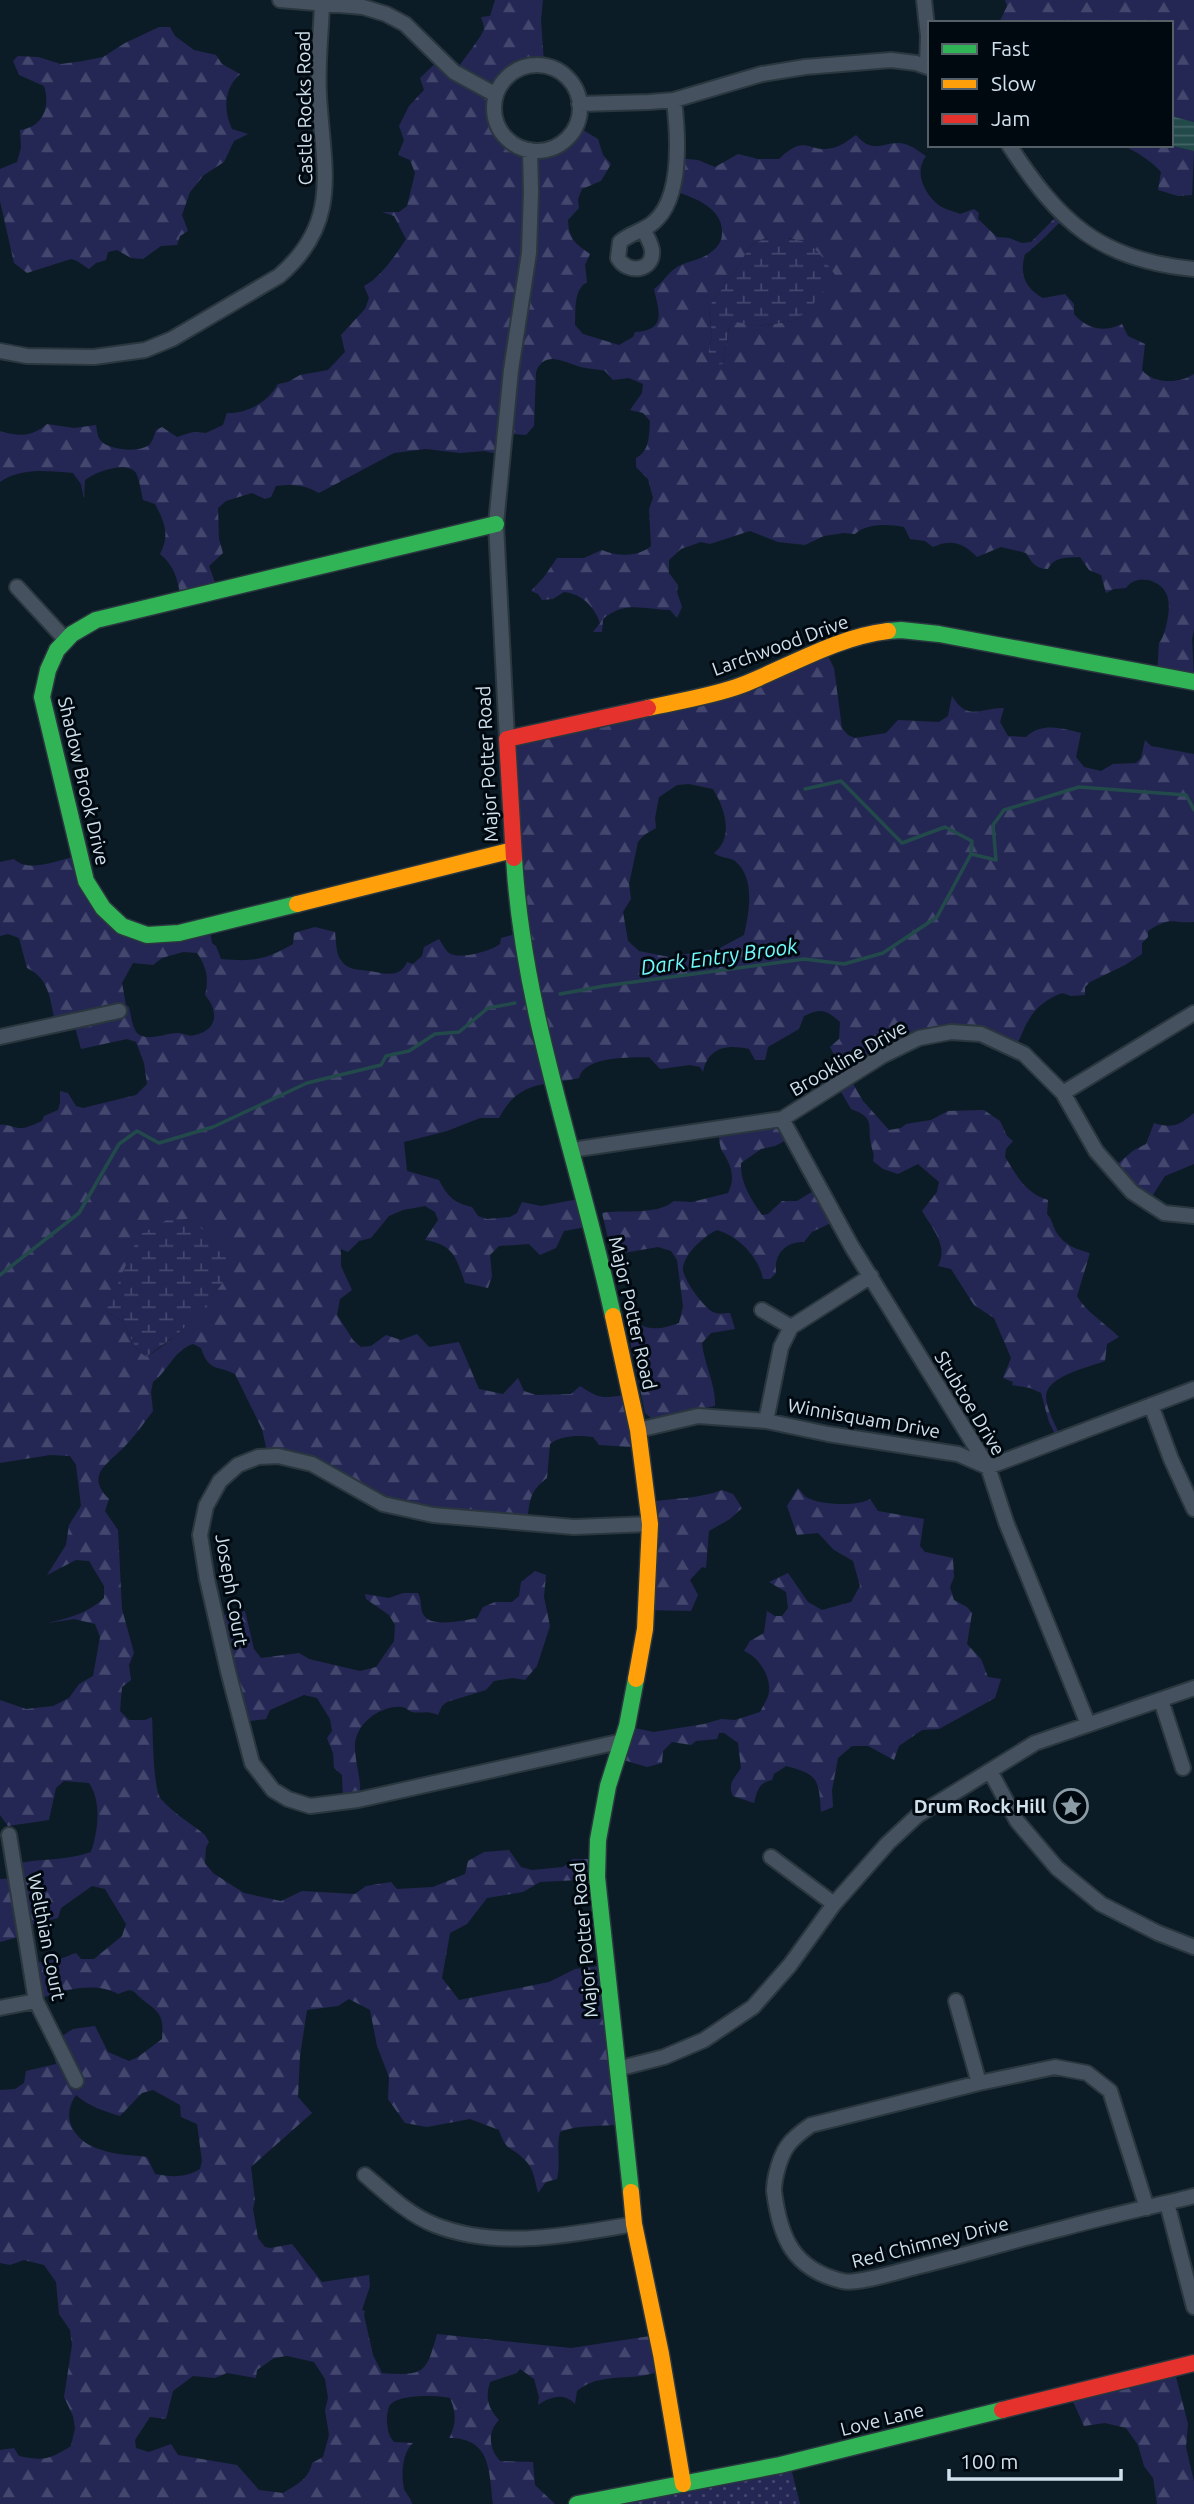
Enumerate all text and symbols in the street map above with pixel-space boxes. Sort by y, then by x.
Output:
legend [928,21,1173,147]
street label: Castle Rocks Road [292,30,316,186]
text: Fast [991,36,1029,60]
text: Slow [991,71,1036,95]
text: Jam [991,106,1030,130]
street label: Larchwood Drive [709,610,851,680]
street label: Major Potter Road [472,685,502,843]
street label: Shadow Brook Drive [54,695,114,867]
water label: Dark Entry Brook [639,933,799,979]
street label: Brookline Drive [786,1016,910,1100]
street label: Major Potter Road [605,1234,661,1392]
street label: Stubtoe Drive [930,1347,1010,1459]
street label: Winnisquam Drive [786,1394,942,1442]
street label: Joseph Court [211,1532,253,1648]
place icon: Drum Rock Hill [1052,1787,1090,1825]
place label: Drum Rock Hill [914,1795,1046,1817]
street label: Major Potter Road [566,1861,602,2019]
street label: Welthian Court [24,1872,70,2003]
street label: Red Chimney Drive [849,2212,1011,2272]
street label: Love Lane [838,2398,926,2440]
scale bar [949,2438,1120,2482]
text: 100 m [960,2449,1018,2473]

